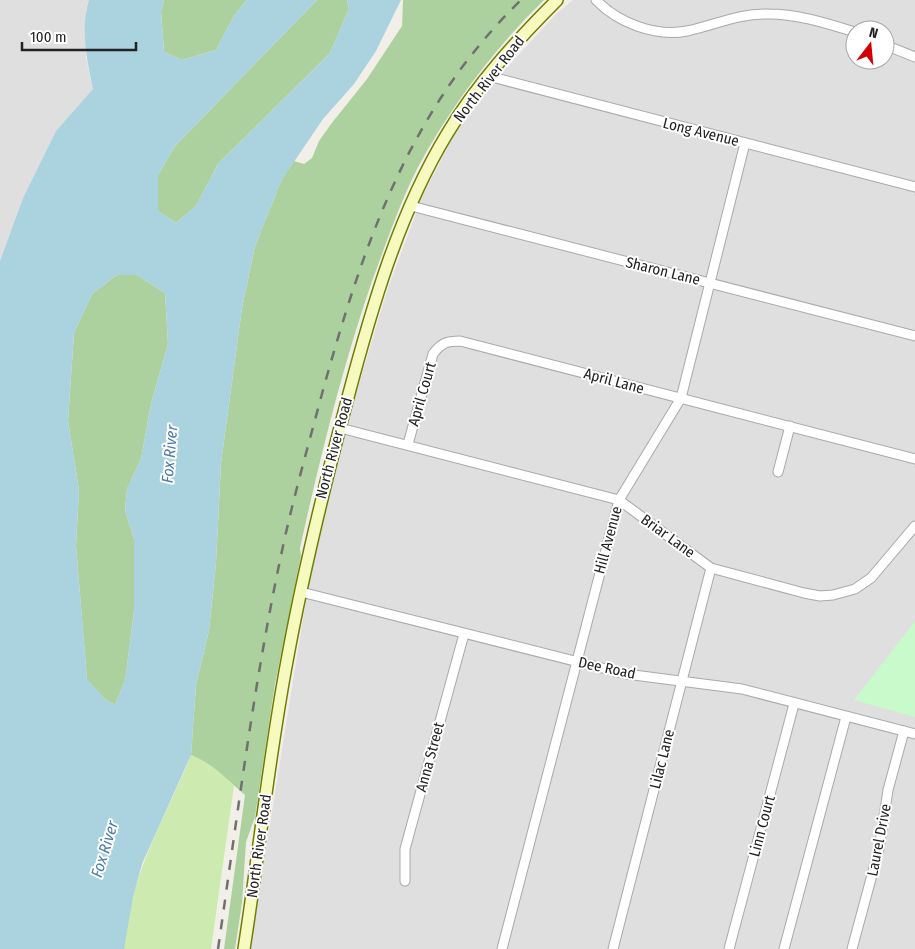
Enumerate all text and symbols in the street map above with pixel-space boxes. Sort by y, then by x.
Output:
scale bar [22,20,136,52]
north arrow [845,20,895,70]
text: N [867,24,880,42]
text: 100 m [30,28,67,46]
street label: North River Road [450,32,528,126]
street label: Long Avenue [661,114,741,150]
street label: Sharon Lane [624,253,702,289]
street label: April Court [404,360,440,428]
street label: April Lane [582,364,646,398]
street label: North River Road [312,395,356,501]
water label: Fox River [158,424,182,484]
street label: Hill Avenue [590,504,626,576]
street label: Briar Lane [637,510,699,562]
street label: Dee Road [577,653,637,683]
street label: Anna Street [412,720,448,794]
street label: Lilac Lane [646,727,678,791]
street label: North River Road [243,793,275,899]
street label: Linn Court [745,793,779,859]
street label: Laurel Drive [863,802,895,878]
water label: Fox River [87,818,122,880]

